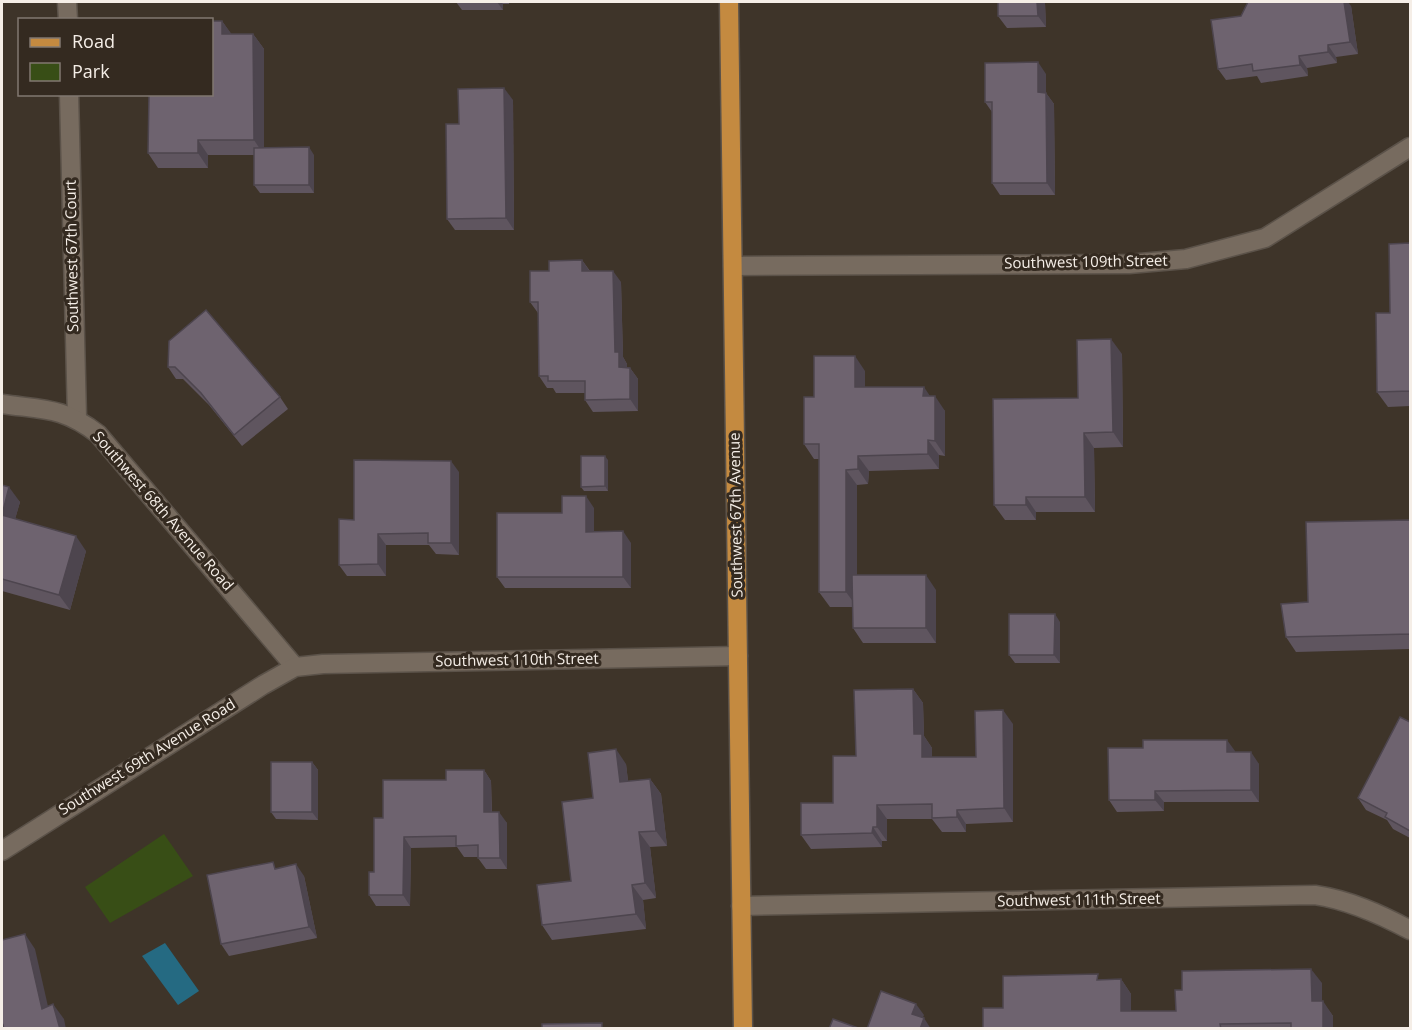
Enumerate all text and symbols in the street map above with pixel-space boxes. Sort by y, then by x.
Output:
legend [18,18,213,96]
text: Road [72,29,115,53]
text: Park [72,59,110,83]
street label: Southwest 67th Court [60,180,82,332]
street label: Southwest 109th Street [1004,250,1168,272]
street label: Southwest 68th Avenue Road [89,426,239,594]
street label: Southwest 67th Avenue [724,432,746,598]
street label: Southwest 110th Street [435,648,599,670]
street label: Southwest 69th Avenue Road [54,693,239,819]
street label: Southwest 111th Street [997,888,1161,910]

